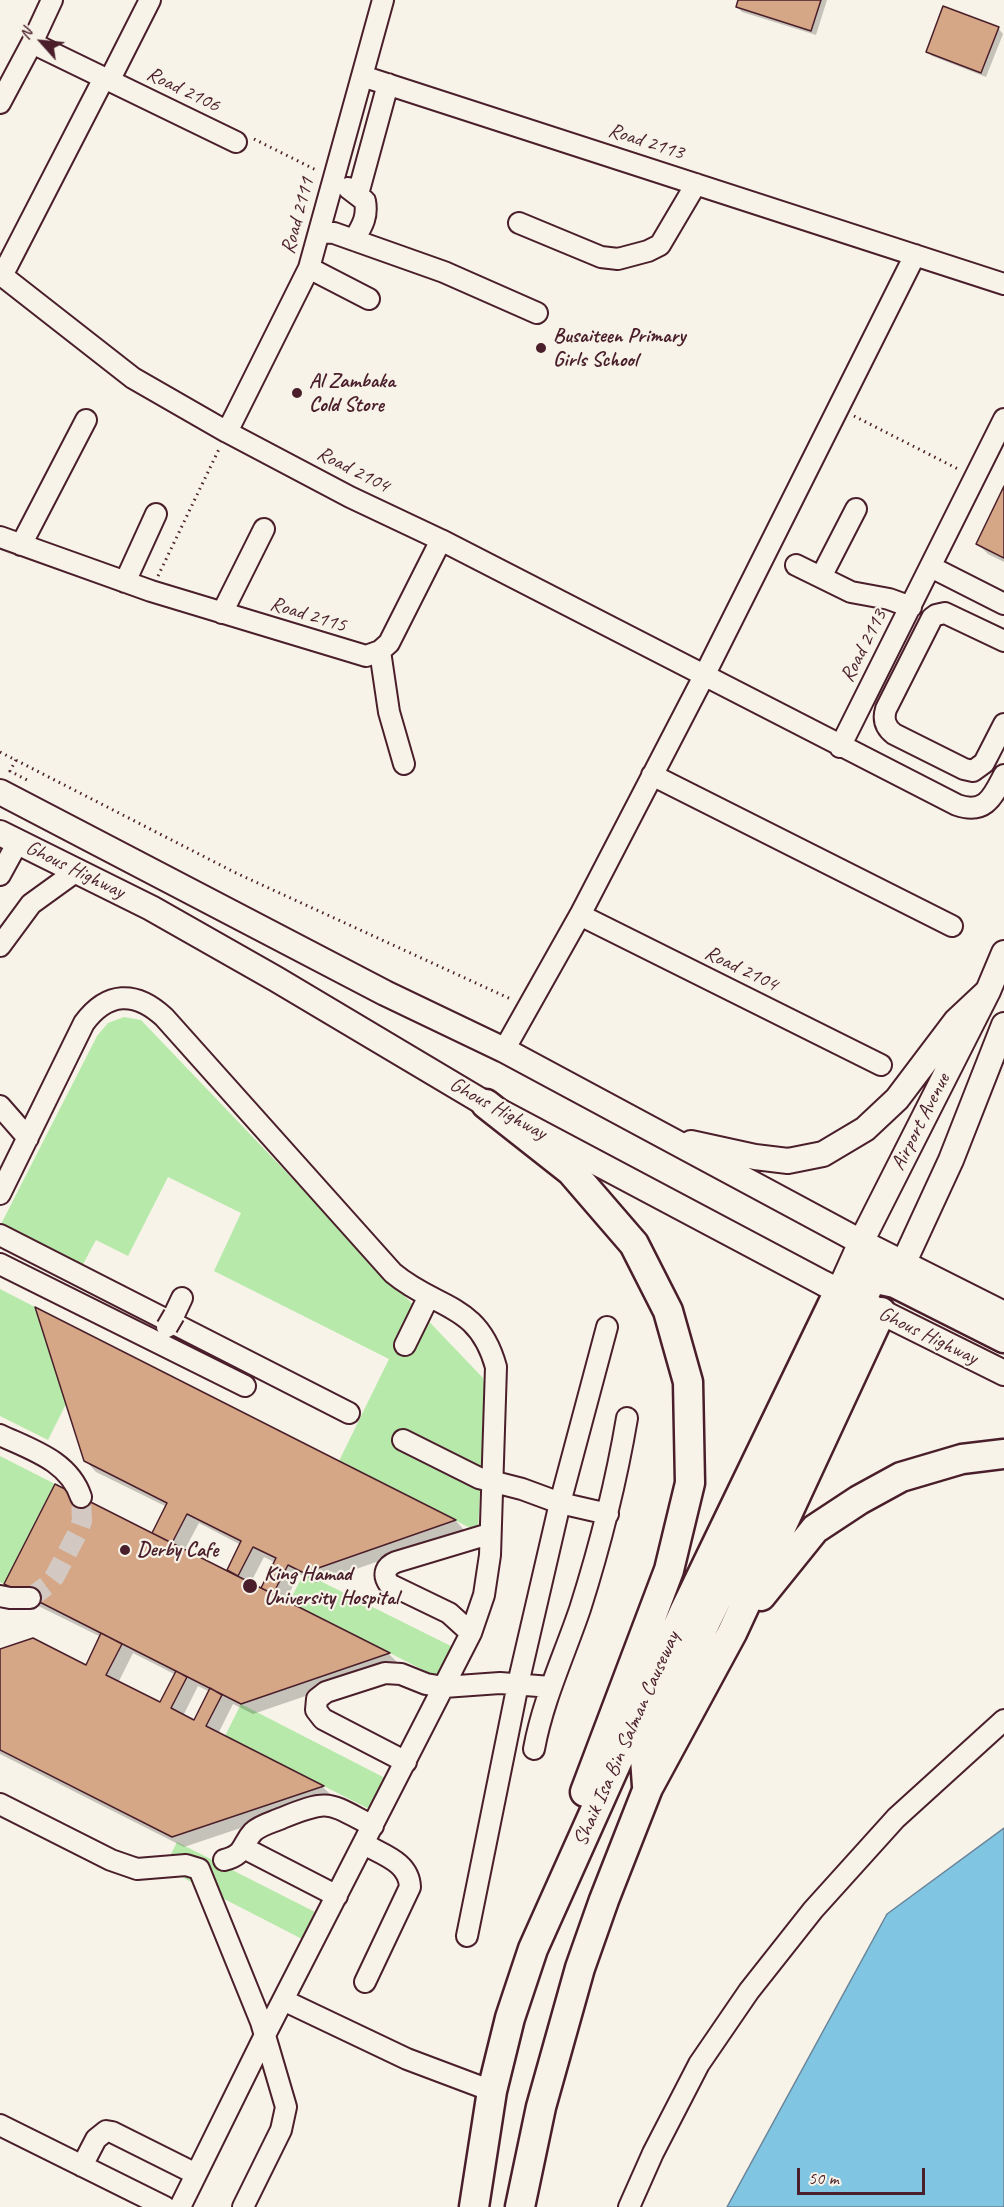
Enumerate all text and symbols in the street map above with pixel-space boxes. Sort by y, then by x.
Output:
north arrow [12,12,72,72]
text: N [15,25,37,43]
street label: Road 2106 [142,62,224,118]
street label: Road 2113 [605,118,687,166]
street label: Road 2111 [276,175,320,257]
place label: Busaiteen Primary Girls School [553,323,685,373]
marker: Busaiteen Primary Girls School [534,341,548,355]
place label: Al Zambaka Cold Store [309,368,395,418]
marker: Al Zambaka Cold Store [290,386,304,400]
street label: Road 2104 [313,441,393,499]
street label: Road 2115 [267,592,349,638]
street label: Road 2113 [835,606,893,686]
street label: Ghous Highway [21,835,129,905]
street label: Road 2104 [700,941,782,997]
street label: Airport Avenue [886,1069,956,1175]
street label: Ghous Highway [445,1072,551,1146]
street label: Ghous Highway [874,1301,982,1371]
place label: Derby Cafe [137,1537,218,1563]
marker: Derby Cafe [118,1543,132,1557]
place label: King Hamad University Hospital [264,1561,399,1611]
marker: King Hamad University Hospital [241,1577,259,1595]
street label: Shaik Isa Bin Salman Causeway [568,1628,686,1850]
scale bar [800,2156,928,2194]
text: 50 m [808,2167,839,2189]

